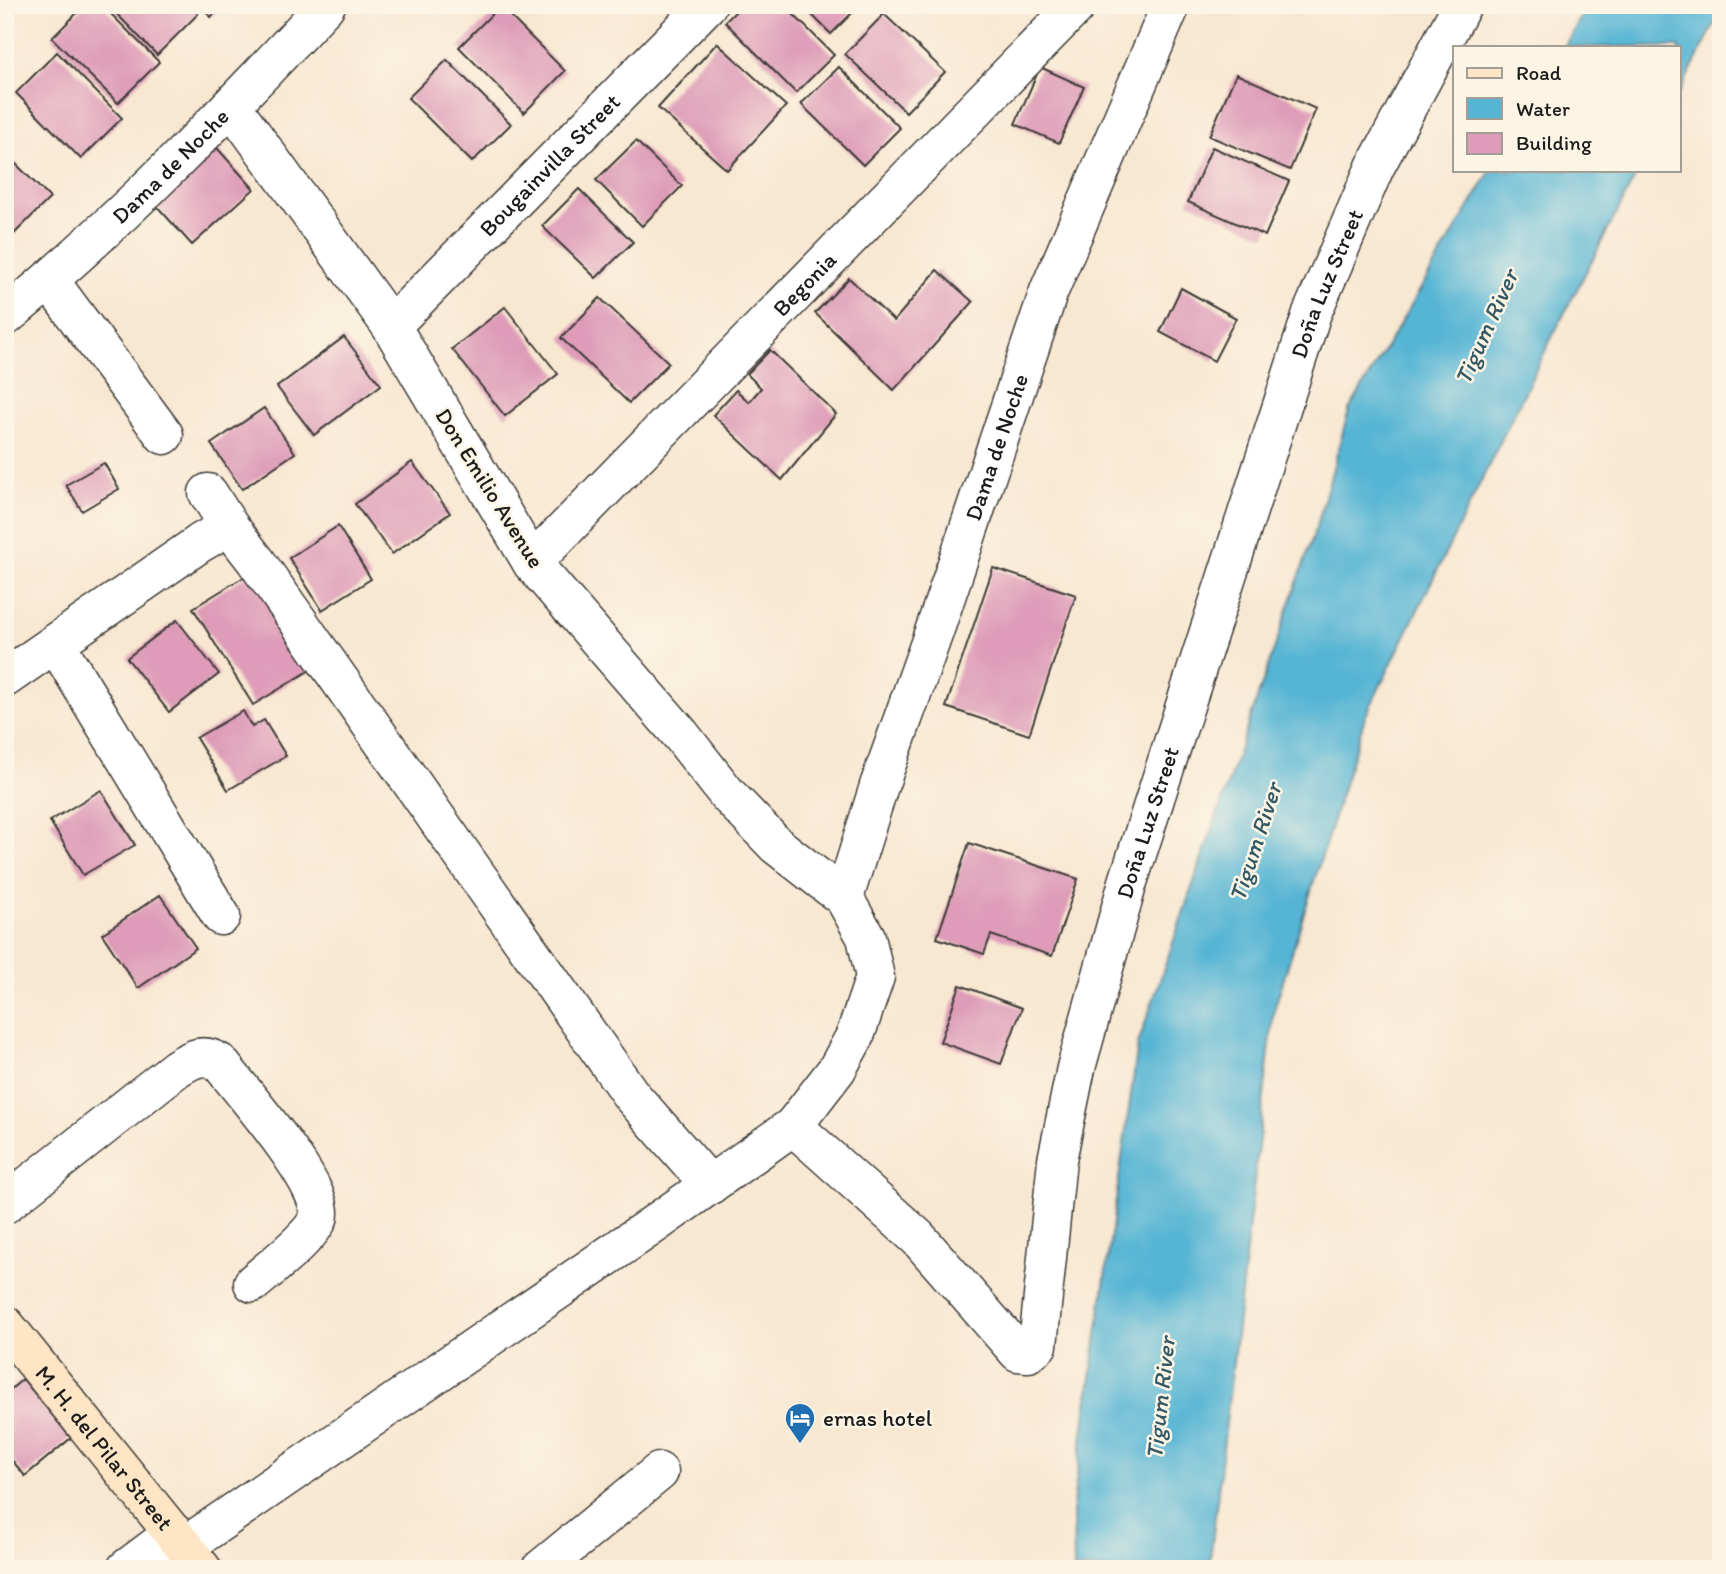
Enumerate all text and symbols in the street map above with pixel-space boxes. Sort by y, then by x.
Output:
legend [1453,46,1680,172]
text: Road [1516,60,1562,85]
street label: Bougainvilla Street [473,87,626,242]
text: Water [1516,96,1570,121]
street label: Dama de Noche [106,102,235,230]
text: Building [1516,130,1592,155]
street label: Doña Luz Street [1284,205,1369,361]
street label: Begonia [767,246,842,322]
water label: Tigum River [1448,263,1525,389]
street label: Dama de Noche [959,370,1034,524]
street label: Don Emilio Avenue [429,403,551,573]
street label: Doña Luz Street [1110,743,1185,902]
water label: Tigum River [1222,777,1289,905]
water label: Tigum River [1139,1333,1181,1461]
street label: M. H. del Pilar Street [29,1360,179,1536]
hotel icon: ernas hotel [783,1401,817,1445]
place label: ernas hotel [823,1404,933,1432]

